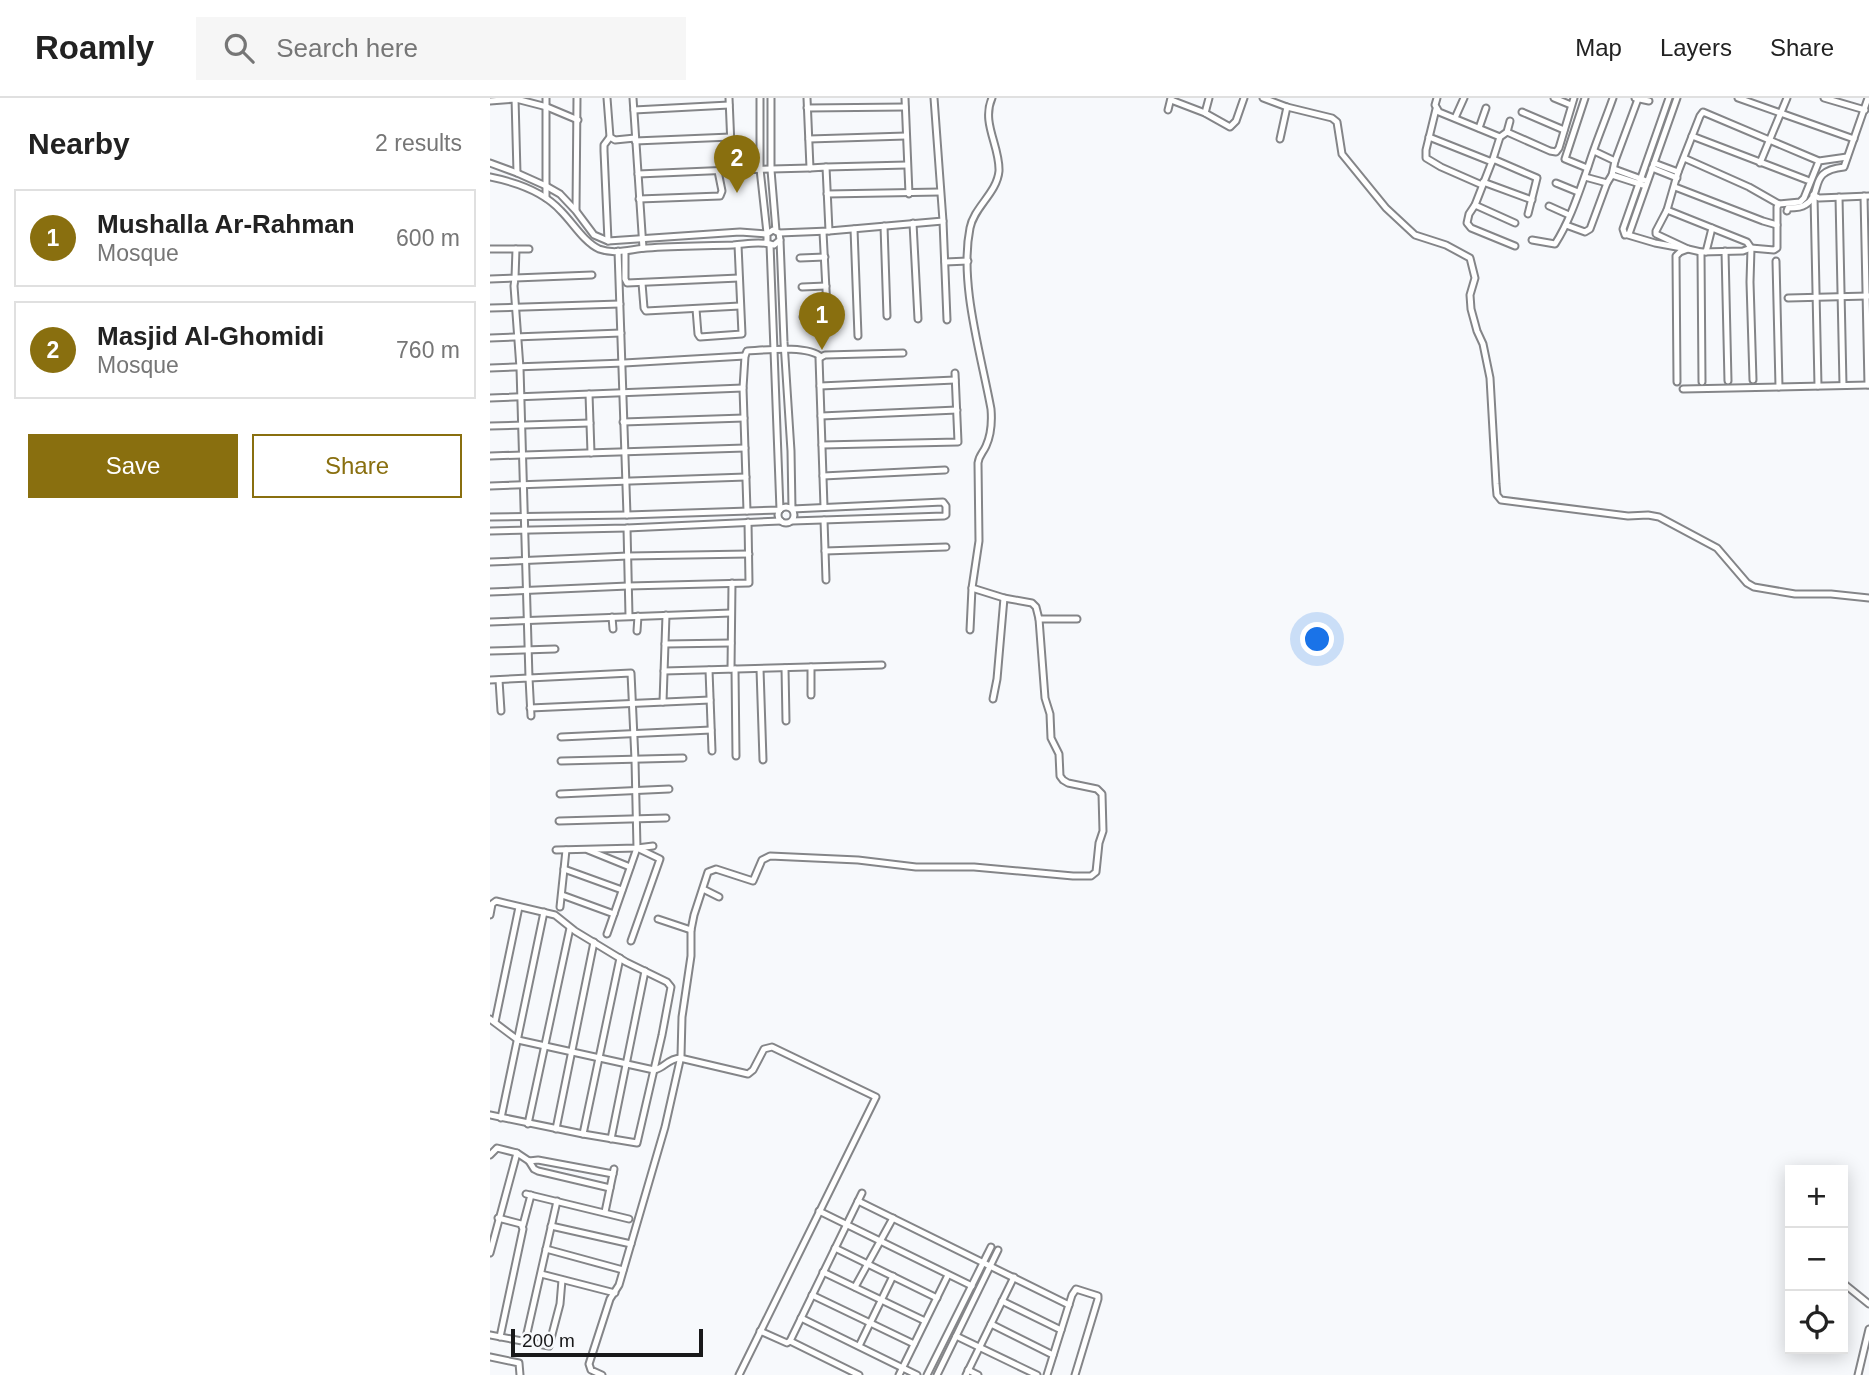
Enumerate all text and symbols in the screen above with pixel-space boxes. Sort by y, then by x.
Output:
search box [196,17,686,80]
text: Roamly [35,29,154,66]
icon: search [220,29,258,67]
text: Search here [276,33,418,63]
text: Map [1575,34,1622,61]
text: Layers [1660,34,1732,61]
text: Share [1770,34,1834,61]
text: Nearby [28,127,130,160]
text: 2 results [375,130,462,156]
pin: 2 [714,135,760,193]
text: Mushalla Ar-Rahman [97,209,355,239]
text: 1 [47,225,59,251]
text: 600 m [396,225,460,251]
text: Mosque [97,240,179,266]
pin: 1 [799,292,845,350]
text: Masjid Al-Ghomidi [97,321,324,351]
text: 2 [47,337,59,363]
text: 760 m [396,337,460,363]
text: Mosque [97,352,179,378]
button: Save [28,434,238,498]
button: Share [252,434,462,498]
your location [1300,622,1334,656]
map controls [1785,1165,1848,1354]
button: + [1785,1165,1848,1228]
button: − [1785,1228,1848,1291]
button: locate [1785,1291,1848,1354]
scale bar [511,1326,704,1358]
text: 200 m [522,1330,575,1351]

